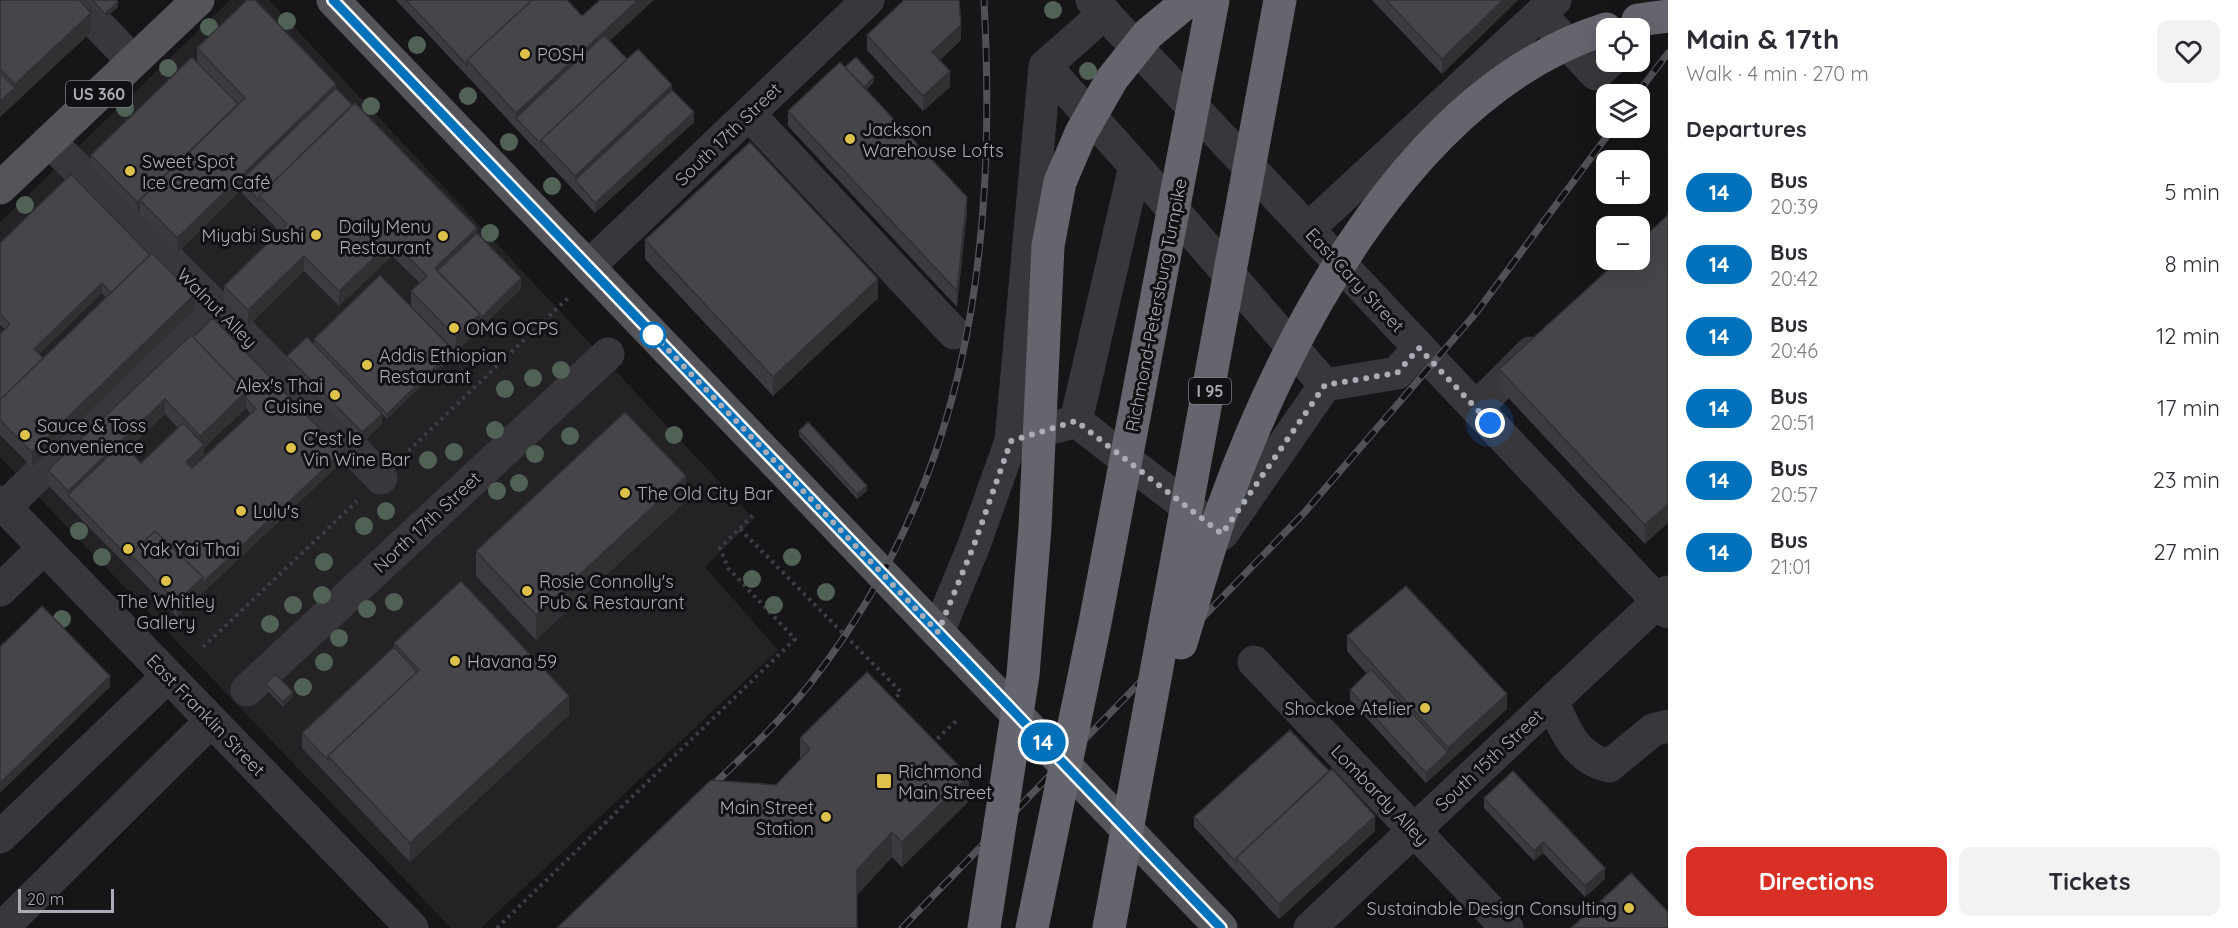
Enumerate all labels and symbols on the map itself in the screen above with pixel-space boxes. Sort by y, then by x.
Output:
place label: POSH [537,43,585,66]
marker: POSH [518,47,532,61]
street label: South 17th Street [670,78,786,190]
road number: US 360 [66,81,132,107]
place label: Jackson Warehouse Lofts [862,118,1004,162]
marker: Jackson Warehouse Lofts [843,132,857,146]
place label: Sweet Spot Ice Cream Café [142,150,270,194]
marker: Sweet Spot Ice Cream Café [123,164,137,178]
street label: Richmond-Petersburg Turnpike [1120,176,1192,434]
place label: Daily Menu Restaurant [339,215,431,259]
street label: East Cary Street [1301,223,1409,337]
place label: Miyabi Sushi [202,224,304,247]
marker: Miyabi Sushi [309,228,323,242]
marker: Daily Menu Restaurant [436,229,450,243]
street label: Walnut Alley [172,263,262,353]
place label: OMG OCPS [466,317,558,340]
marker: OMG OCPS [447,321,461,335]
unlabelled marker [640,322,666,348]
place label: Addis Ethiopian Restaurant [379,344,507,388]
marker: Addis Ethiopian Restaurant [360,358,374,372]
place label: Alex's Thai Cuisine [236,374,323,418]
road number: I 95 [1189,378,1231,404]
marker: Alex's Thai Cuisine [328,388,342,402]
your location [1475,408,1505,438]
place label: Sauce & Toss Convenience [37,414,146,458]
place label: C'est le Vin Wine Bar [303,427,410,471]
marker: Sauce & Toss Convenience [18,428,32,442]
marker: C'est le Vin Wine Bar [284,441,298,455]
street label: North 17th Street [369,466,485,578]
place label: The Old City Bar [637,482,773,505]
marker: The Old City Bar [618,486,632,500]
place label: Lulu's [253,500,299,523]
marker: Lulu's [234,504,248,518]
place label: Yak Yai Thai [140,538,240,561]
marker: Yak Yai Thai [121,542,135,556]
place label: Rosie Connolly's Pub & Restaurant [539,570,685,614]
marker: The Whitley Gallery [159,574,173,588]
marker: Rosie Connolly's Pub & Restaurant [520,584,534,598]
place label: The Whitley Gallery [117,590,215,634]
street label: East Franklin Street [142,649,270,781]
place label: Havana 59 [467,650,557,673]
marker: Havana 59 [448,654,462,668]
place label: Shockoe Atelier [1284,697,1413,720]
marker: Shockoe Atelier [1418,701,1432,715]
street label: South 15th Street [1430,704,1548,816]
line badge: 14 [1016,722,1070,762]
street label: Lombardy Alley [1326,740,1434,850]
place label: Richmond Main Street [898,760,992,804]
marker: Richmond Main Street [875,772,893,790]
place label: Main Street Station [720,796,814,840]
marker: Main Street Station [819,810,833,824]
scale bar [18,886,114,914]
place label: Sustainable Design Consulting [1367,897,1617,920]
marker: Sustainable Design Consulting [1622,901,1636,915]

